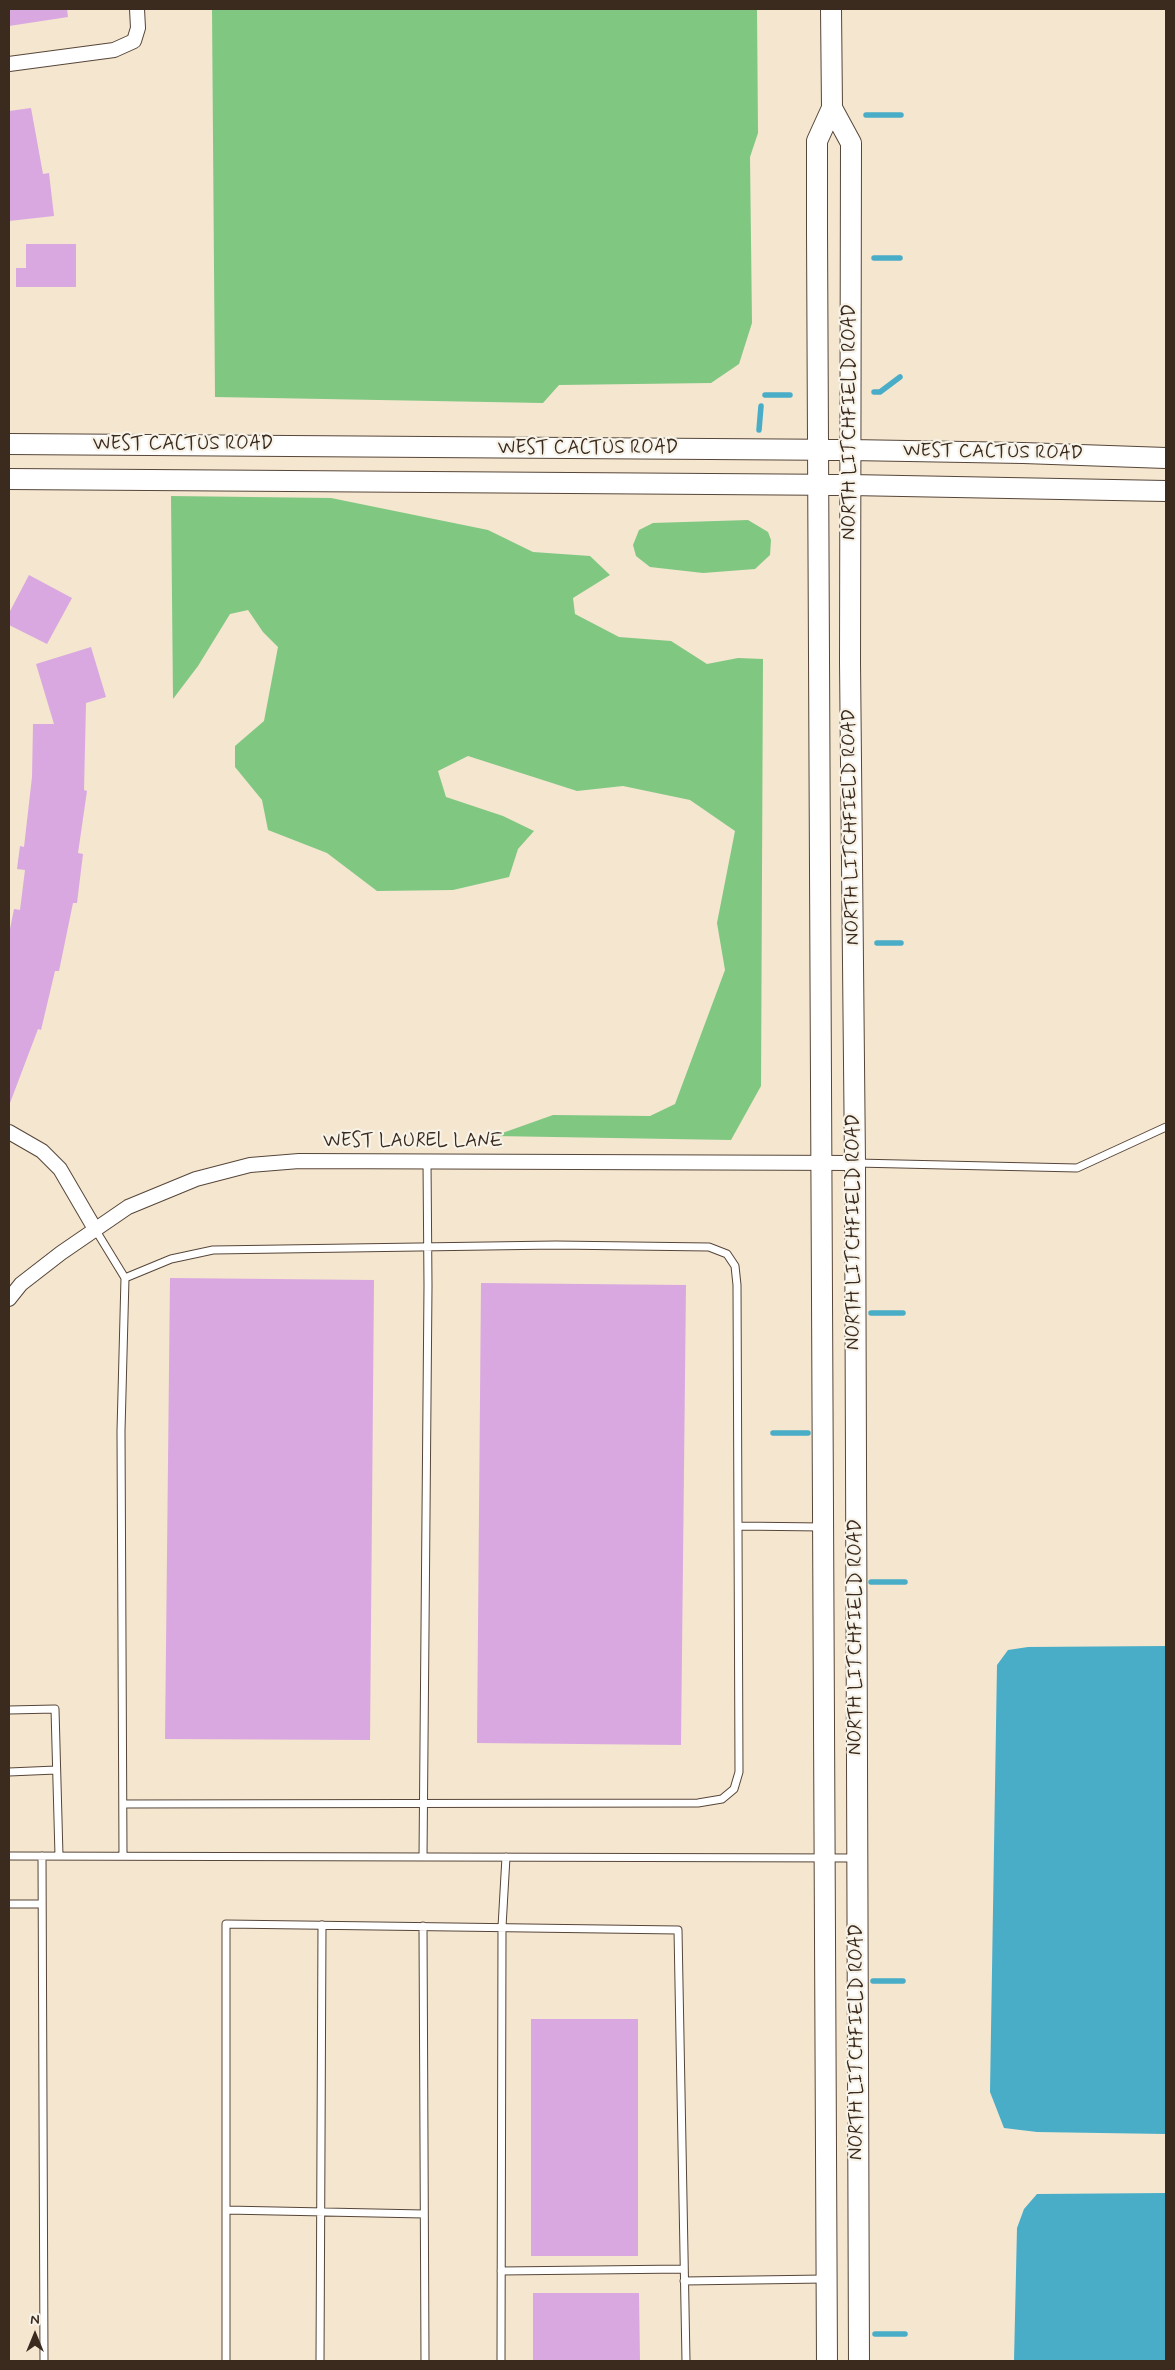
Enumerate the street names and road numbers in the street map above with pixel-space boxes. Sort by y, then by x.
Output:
street label: NORTH LITCHFIELD ROAD [840,304,862,540]
street label: WEST CACTUS ROAD [93,434,273,456]
street label: WEST CACTUS ROAD [498,438,678,460]
street label: WEST CACTUS ROAD [903,440,1083,466]
street label: NORTH LITCHFIELD ROAD [839,709,865,945]
street label: NORTH LITCHFIELD ROAD [844,1114,866,1350]
street label: WEST LAUREL LANE [323,1131,503,1153]
street label: NORTH LITCHFIELD ROAD [846,1519,868,1755]
street label: NORTH LITCHFIELD ROAD [847,1924,869,2160]

